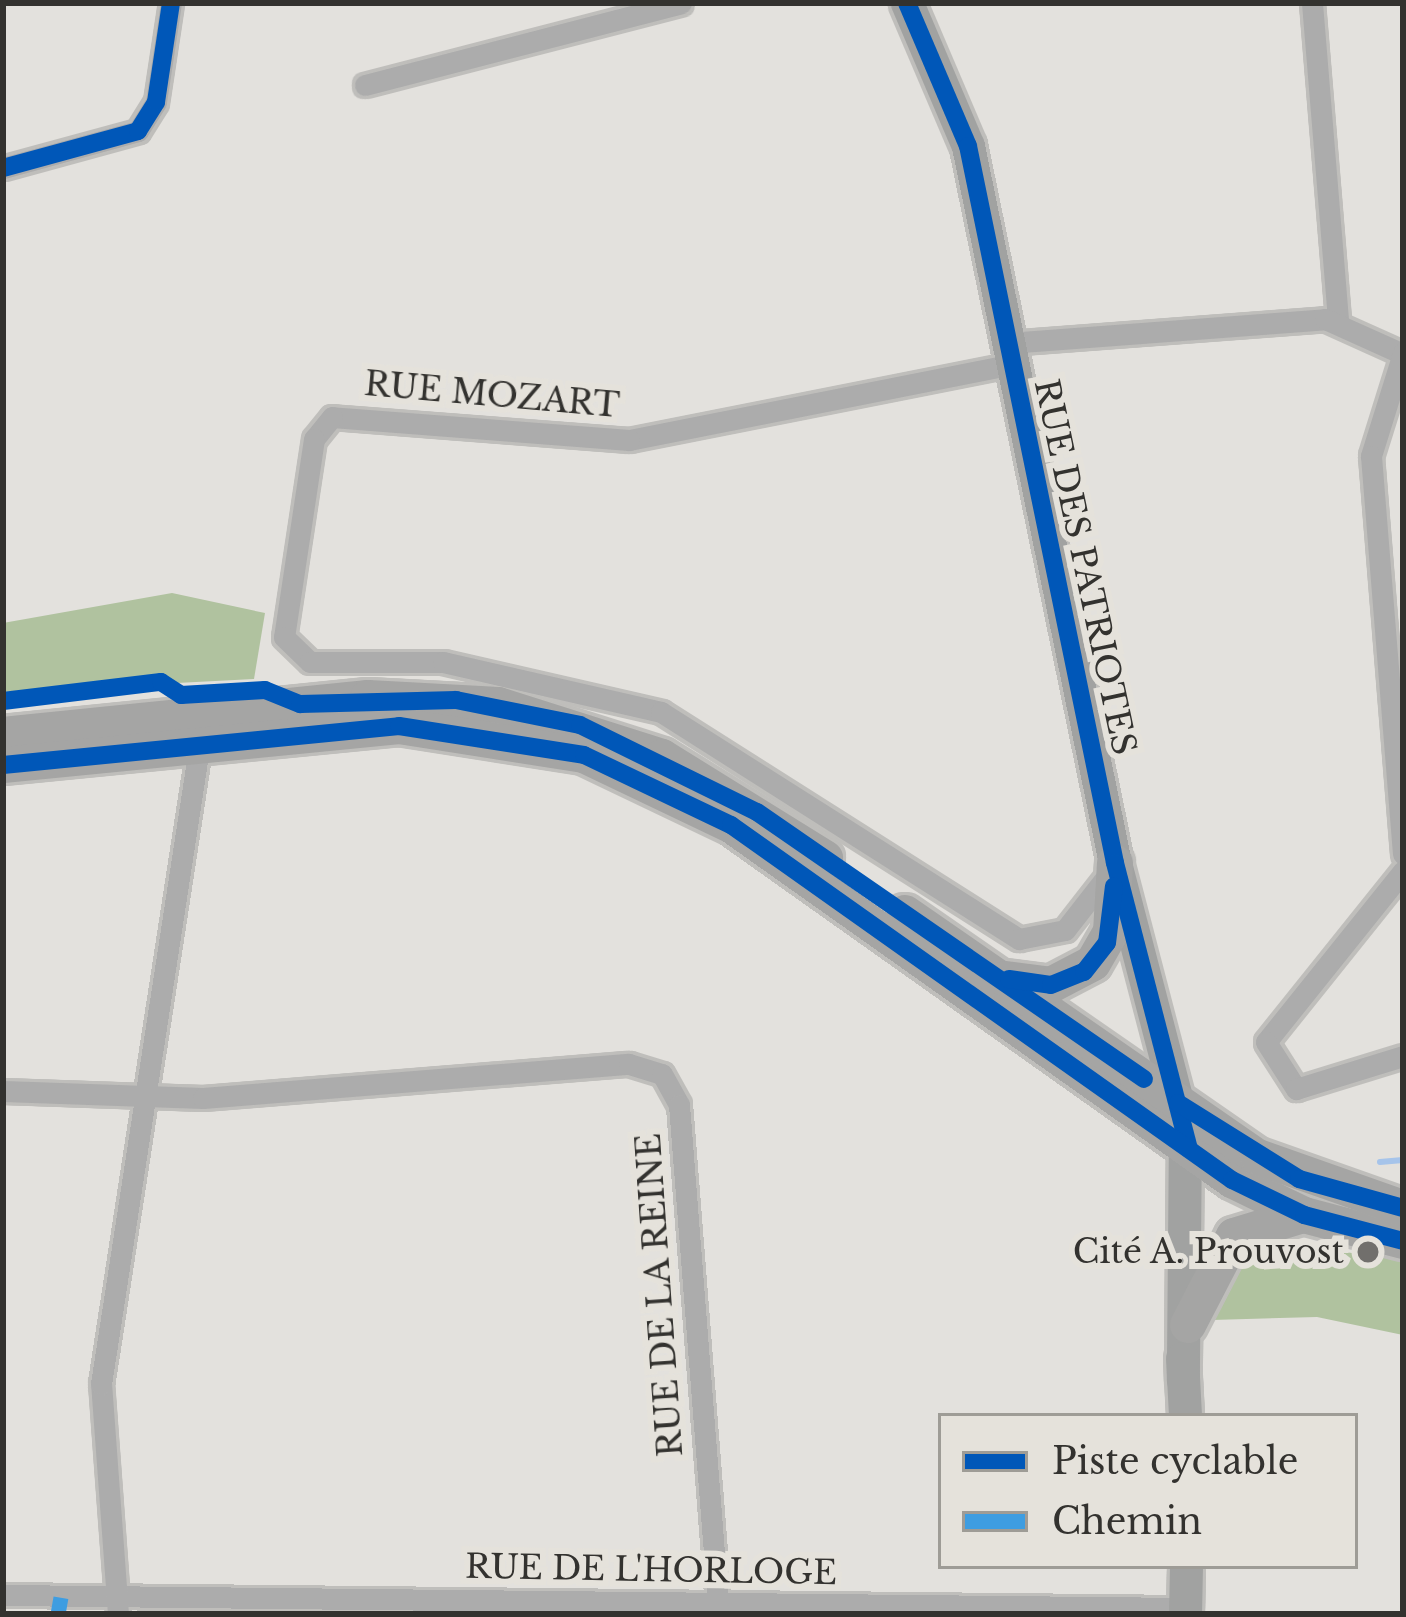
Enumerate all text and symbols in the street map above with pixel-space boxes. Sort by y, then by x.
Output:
street label: RUE MOZART [363,364,621,426]
street label: RUE DES PATRIOTES [1026,376,1144,758]
street label: RUE DE LA REINE [629,1131,691,1459]
place label: Cité A. Prouvost [1072,1232,1344,1272]
marker: Cité A. Prouvost [1355,1239,1381,1265]
legend [938,1413,1358,1569]
text: Piste cyclable [1052,1439,1298,1484]
text: Chemin [1052,1499,1202,1544]
street label: RUE DE L'HORLOGE [465,1547,837,1593]

